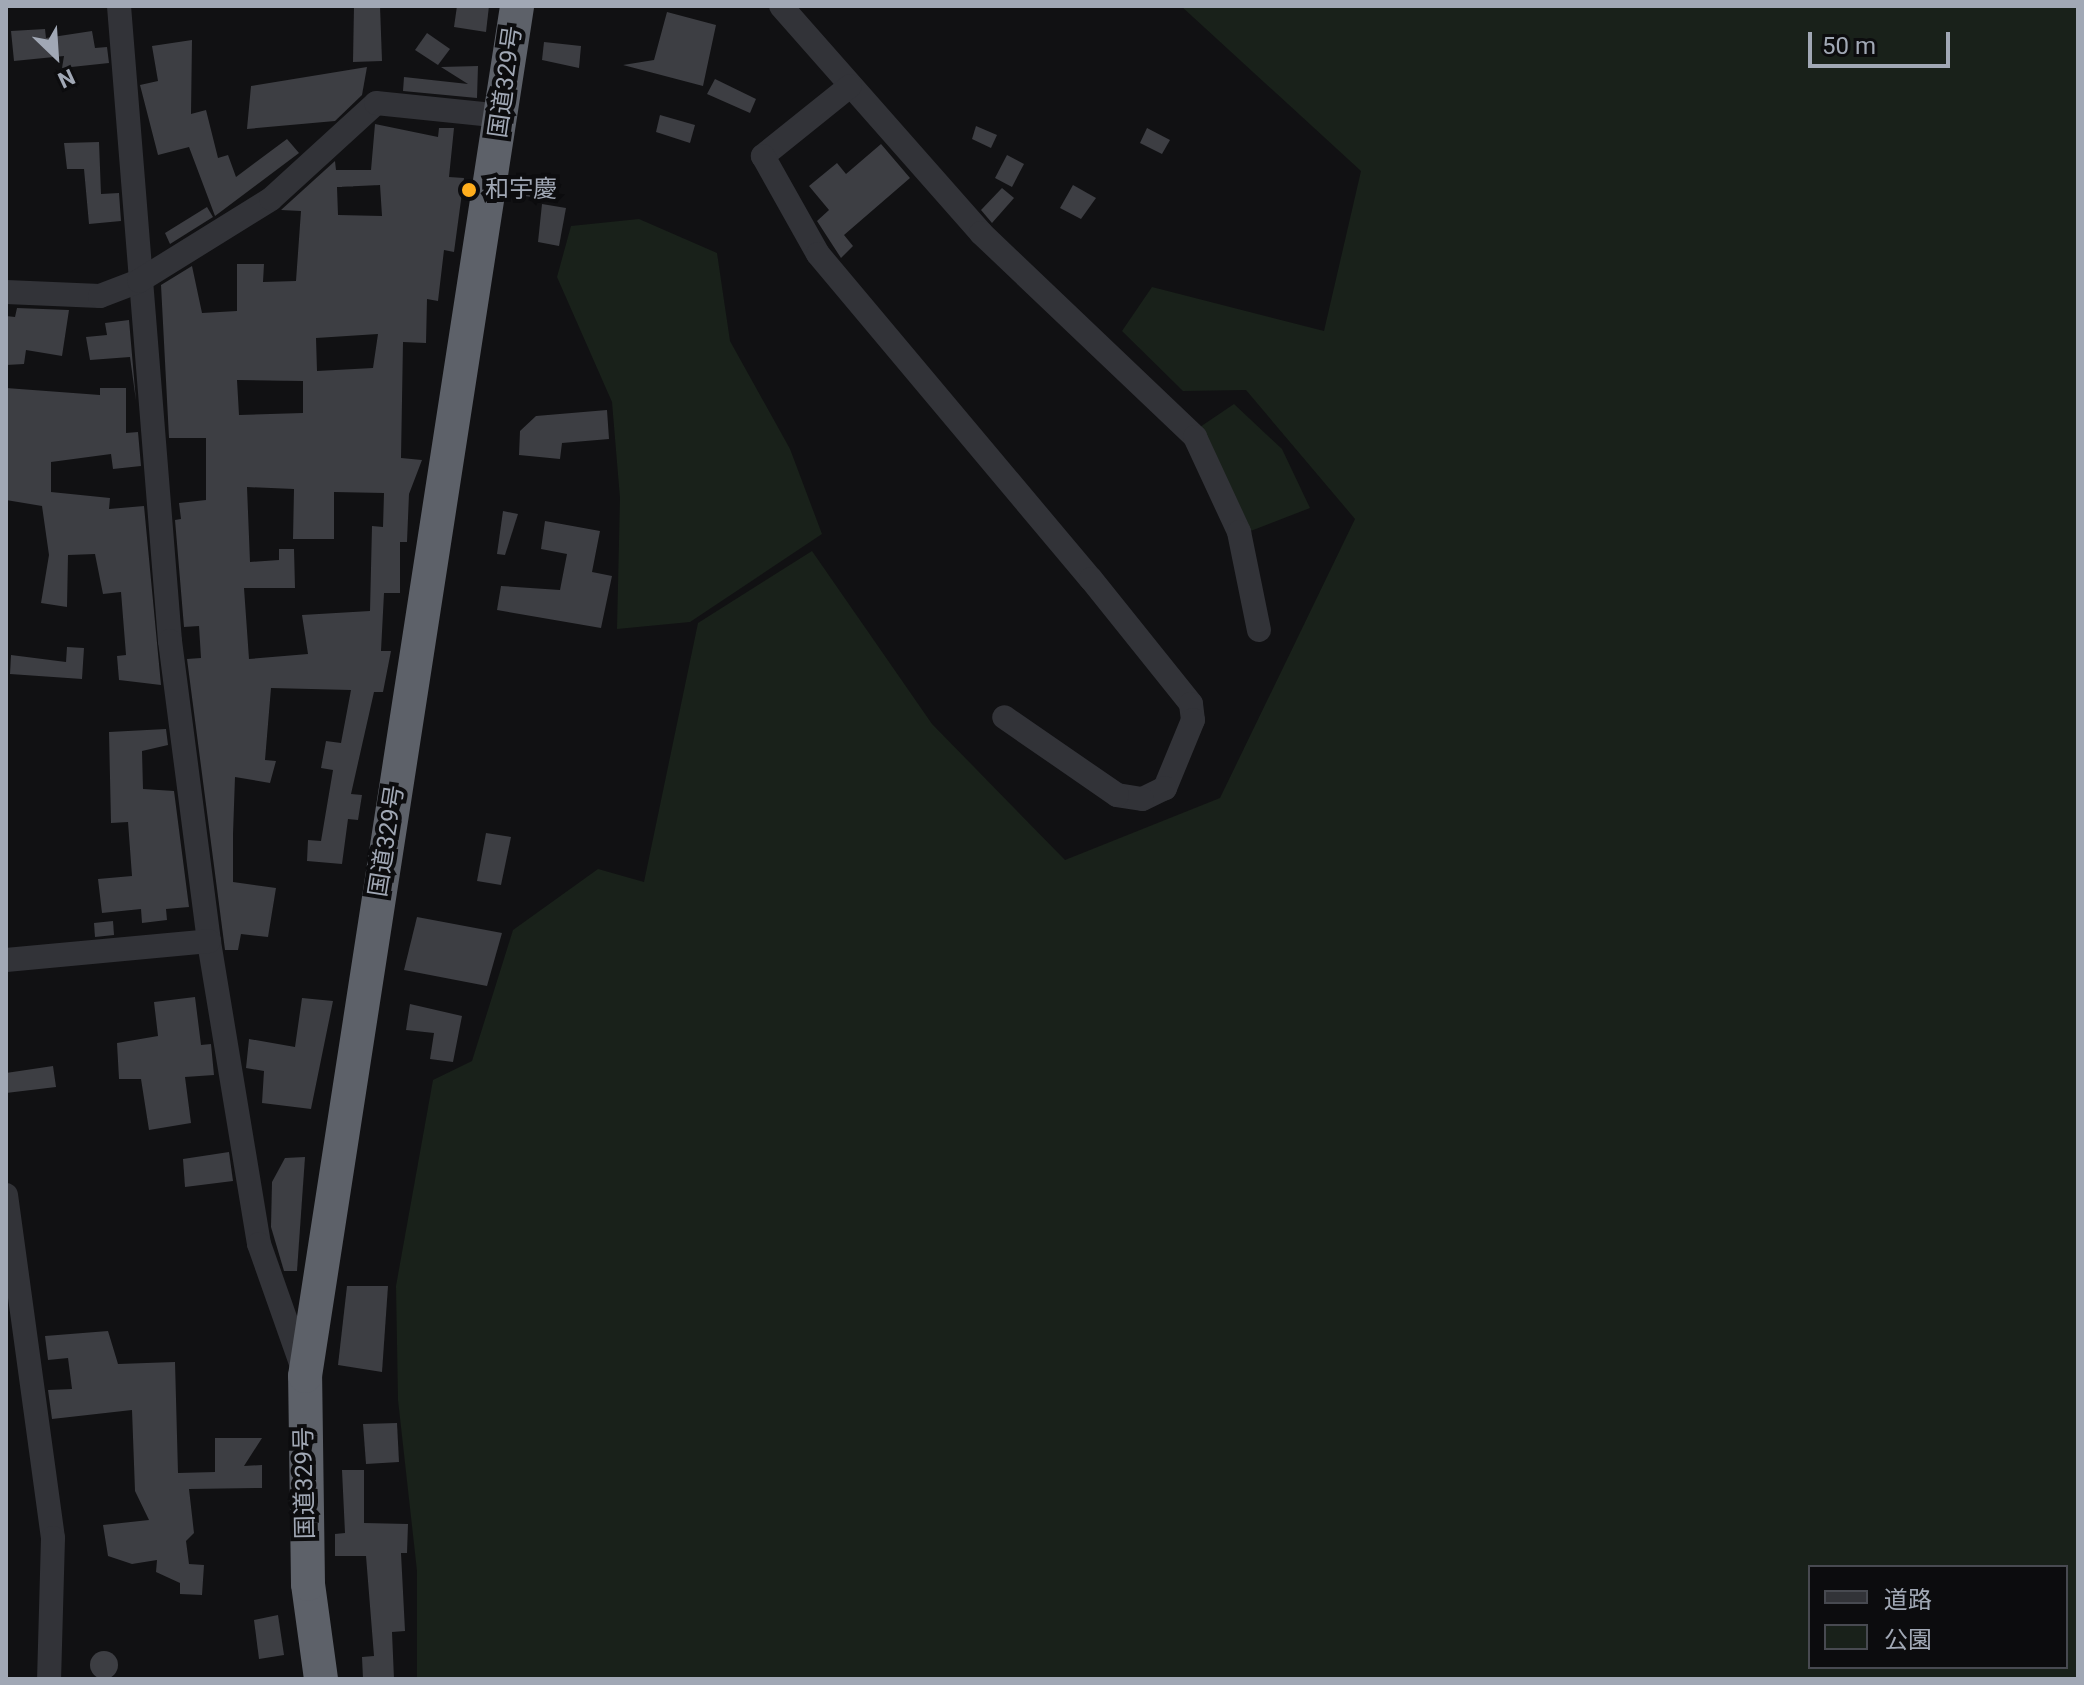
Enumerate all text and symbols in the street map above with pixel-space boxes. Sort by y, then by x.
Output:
north arrow [16,16,96,96]
scale bar [1812,16,1954,66]
street label: 国道329号 [484,24,528,140]
text: 50 m [1822,32,1876,60]
text: N [54,64,79,93]
place label: 和宇慶 [485,176,557,204]
marker: 和宇慶 [460,181,478,199]
street label: 国道329号 [364,783,410,899]
street label: 国道329号 [290,1427,320,1539]
legend [1808,1565,2068,1669]
text: 道路 [1884,1586,1932,1614]
text: 公園 [1884,1626,1932,1654]

